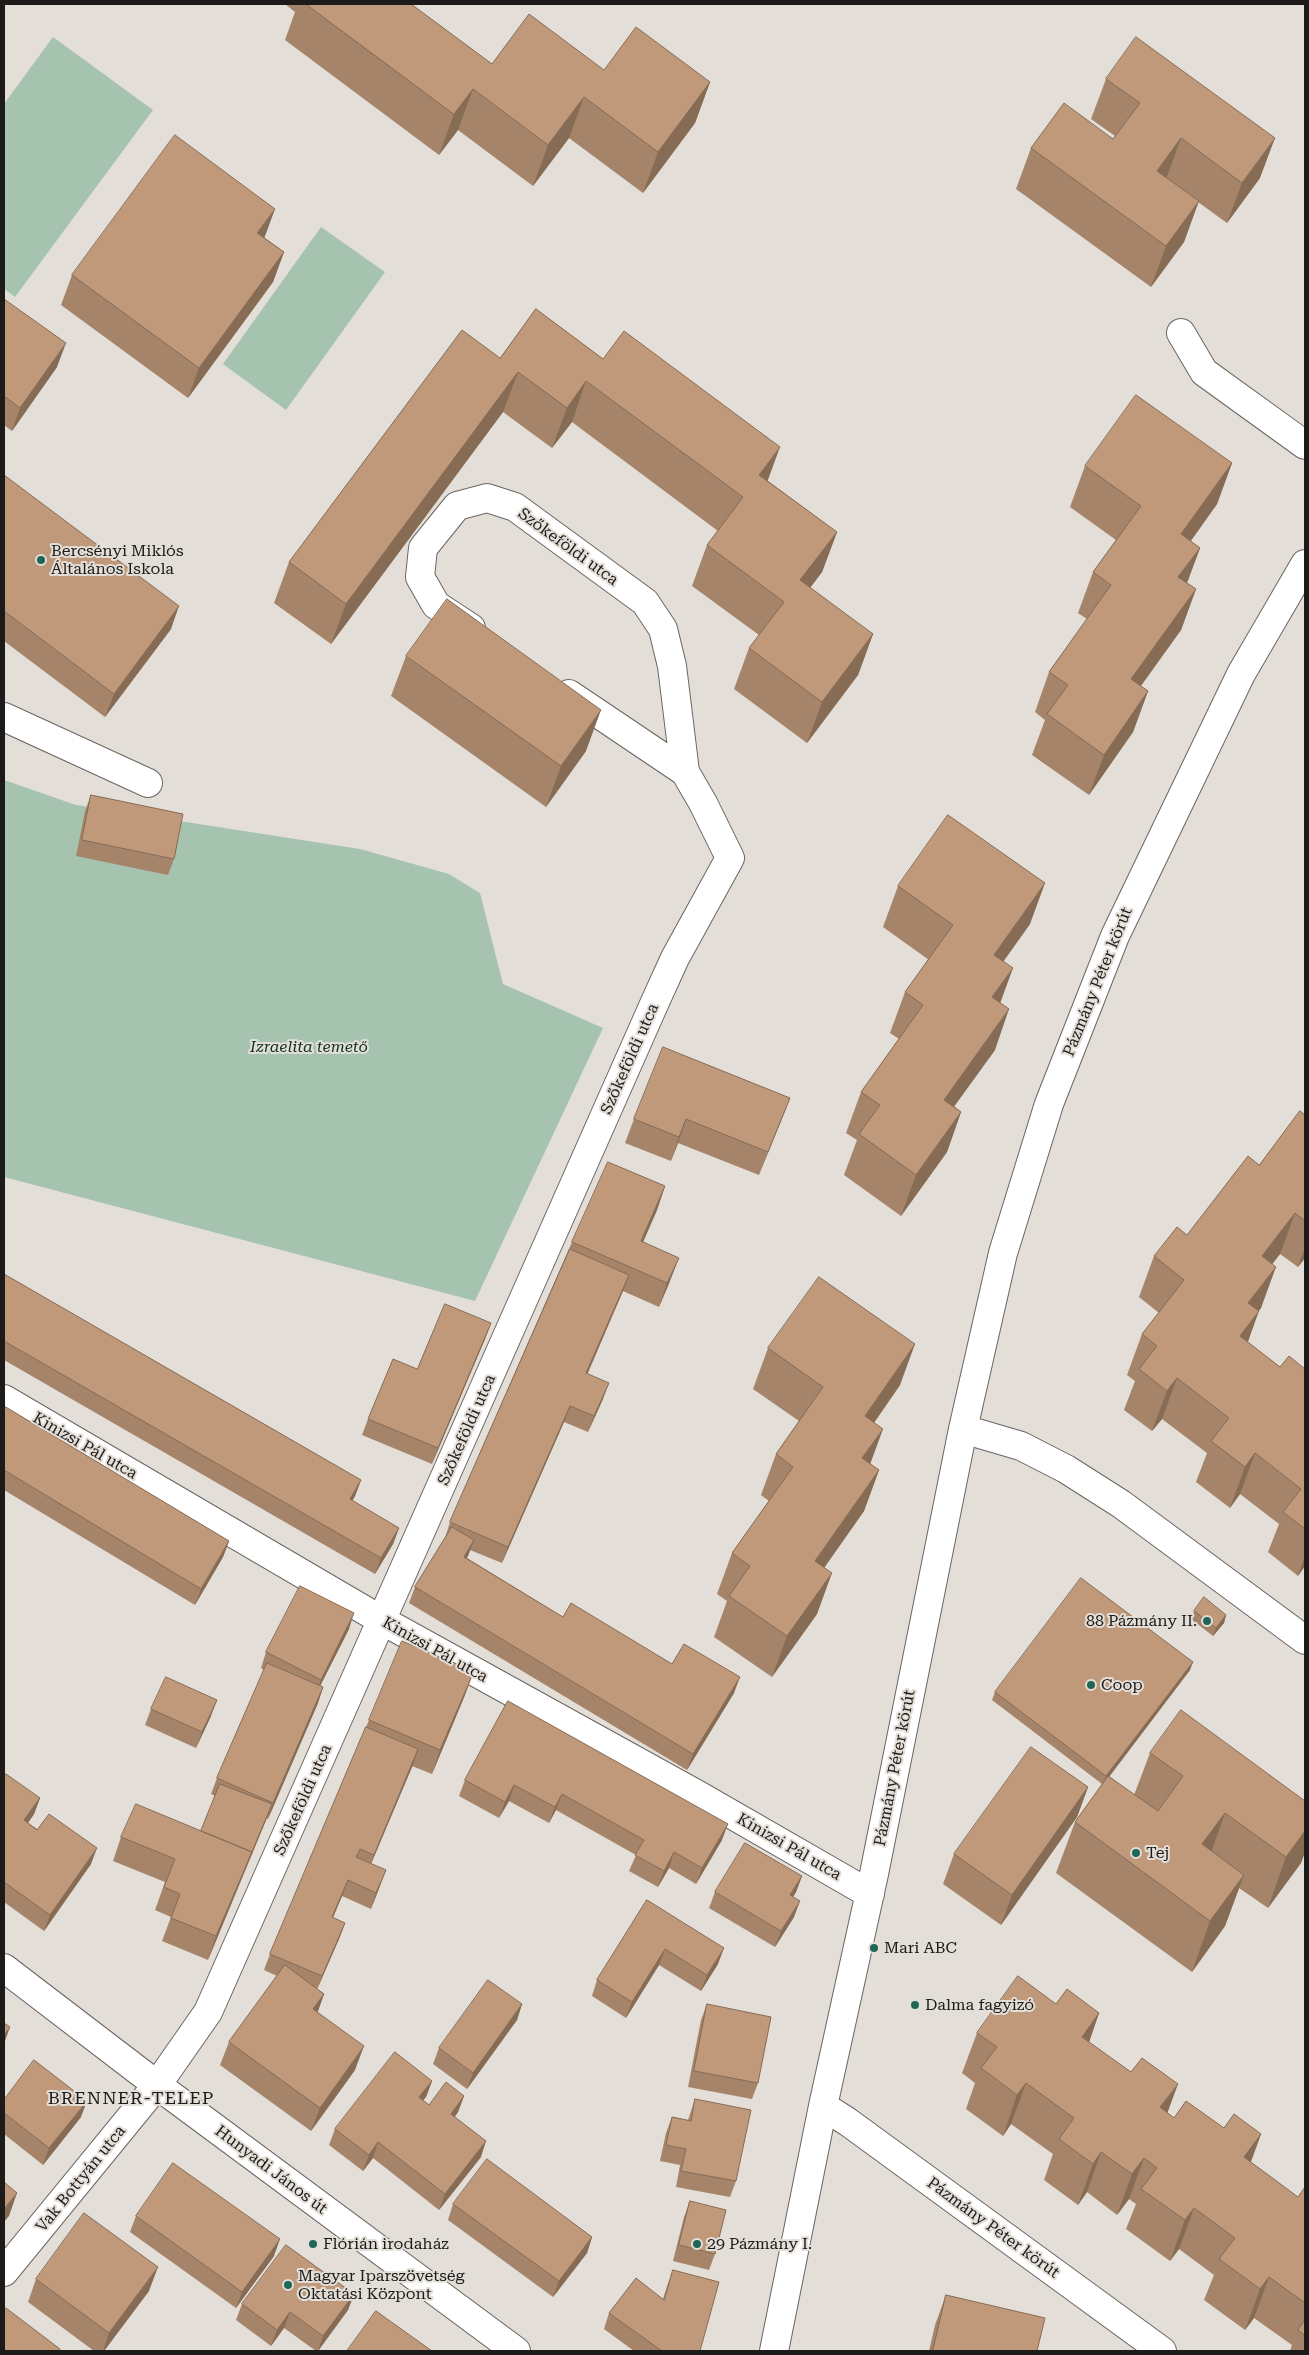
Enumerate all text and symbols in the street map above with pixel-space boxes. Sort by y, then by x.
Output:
street label: Szőkeföldi utca [514,504,622,590]
place label: Bercsényi Miklós Általános Iskola [51,541,184,579]
marker: Bercsényi Miklós Általános Iskola [35,554,47,566]
street label: Pázmány Péter körút [1059,905,1137,1059]
street label: Szőkeföldi utca [597,1001,663,1117]
park label: Izraelita temető [250,1037,368,1057]
street label: Szőkeföldi utca [434,1372,500,1488]
street label: Kinizsi Pál utca [29,1408,141,1484]
place label: 88 Pázmány II. [1086,1611,1197,1631]
street label: Kinizsi Pál utca [379,1613,491,1687]
marker: 88 Pázmány II. [1201,1615,1213,1627]
place label: Coop [1101,1675,1143,1695]
marker: Coop [1085,1679,1097,1691]
street label: Pázmány Péter körút [870,1688,920,1848]
street label: Szőkeföldi utca [270,1742,336,1858]
street label: Kinizsi Pál utca [733,1809,845,1885]
place label: Tej [1146,1843,1169,1863]
marker: Tej [1130,1847,1142,1859]
place label: Mari ABC [884,1938,957,1958]
marker: Mari ABC [868,1942,880,1954]
place label: Dalma fagyizó [925,1995,1034,2015]
marker: Dalma fagyizó [909,1999,921,2011]
district label: BRENNER-TELEP [46,2088,216,2110]
street label: Vak Bottyán utca [32,2122,130,2236]
street label: Hunyadi János út [211,2122,331,2218]
street label: Pázmány Péter körút [923,2174,1063,2282]
place label: Flórián irodaház [323,2234,449,2254]
place label: 29 Pázmány I. [707,2234,812,2254]
marker: Flórián irodaház [307,2238,319,2250]
marker: 29 Pázmány I. [691,2238,703,2250]
place label: Magyar Iparszövetség Oktatási Központ [298,2266,464,2304]
marker: Magyar Iparszövetség Oktatási Központ [282,2279,294,2291]

